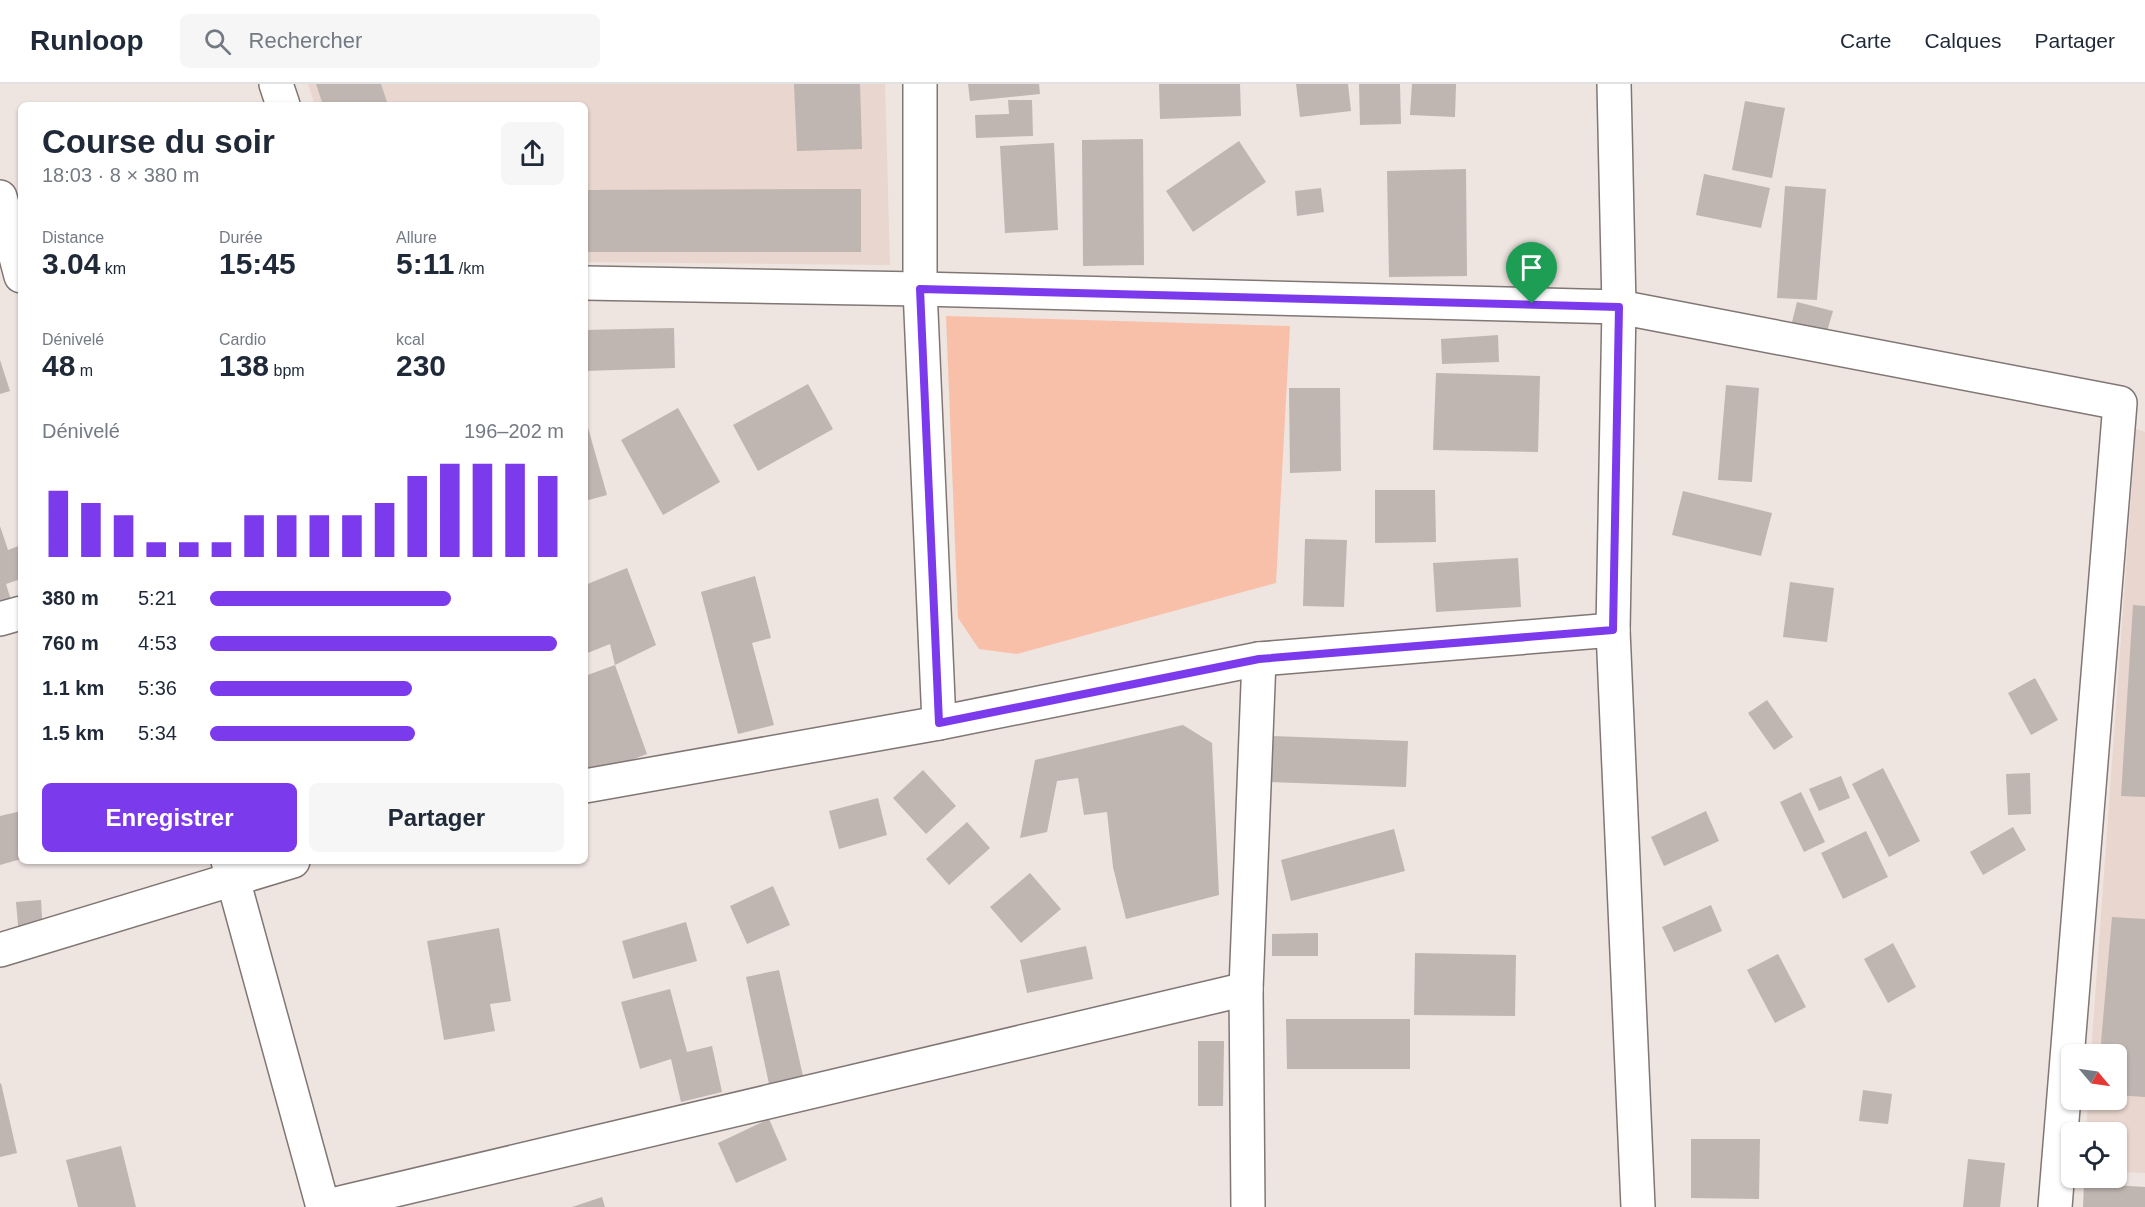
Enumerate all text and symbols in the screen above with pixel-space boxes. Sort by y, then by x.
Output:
search box [180,14,600,68]
text: Runloop [30,25,144,56]
icon: search [201,25,234,58]
text: Rechercher [249,28,362,53]
text: Carte [1840,29,1891,52]
text: Calques [1924,29,2001,52]
text: Partager [2034,29,2115,52]
button: share [501,122,564,185]
text: Course du soir [42,123,275,160]
text: 18:03 · 8 × 380 m [42,164,199,186]
text: Distance [42,229,104,246]
text: Durée [219,229,263,246]
text: Allure [396,229,437,246]
pin [1506,242,1557,304]
text: 3.04 [42,247,100,280]
text: 15:45 [219,247,296,280]
text: 5:11 [396,247,454,280]
icon: arrive [1515,251,1548,284]
text: km [100,260,126,277]
text: /km [454,260,485,277]
text: Dénivelé [42,331,104,348]
text: Cardio [219,331,266,348]
text: kcal [396,331,424,348]
text: 48 [42,349,75,382]
text: 138 [219,349,269,382]
text: 230 [396,349,446,382]
text: m [75,362,93,379]
text: bpm [269,362,305,379]
text: Dénivelé [42,420,120,442]
text: 196–202 m [464,420,564,442]
text: 380 m [42,587,99,609]
text: 5:21 [138,587,177,609]
text: 760 m [42,632,99,654]
text: 4:53 [138,632,177,654]
text: 1.1 km [42,677,104,699]
text: 5:36 [138,677,177,699]
text: 1.5 km [42,722,104,744]
text: 5:34 [138,722,177,744]
button: Enregistrer [42,783,297,852]
button: Partager [309,783,564,852]
north arrow [2061,1044,2127,1110]
map controls [2061,1044,2127,1188]
button: locate [2061,1122,2127,1188]

